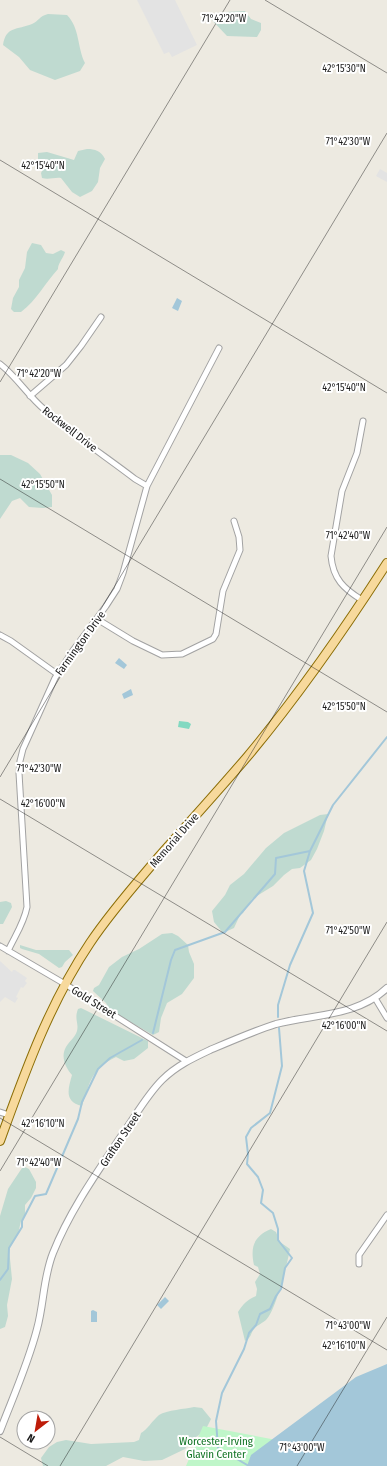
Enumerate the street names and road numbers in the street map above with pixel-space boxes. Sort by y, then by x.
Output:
street label: Rockwell Drive [40,404,100,455]
street label: Farmington Drive [53,609,108,678]
street label: Memorial Drive [147,810,202,870]
street label: Gold Street [69,984,119,1022]
street label: Grafton Street [97,1109,144,1169]

